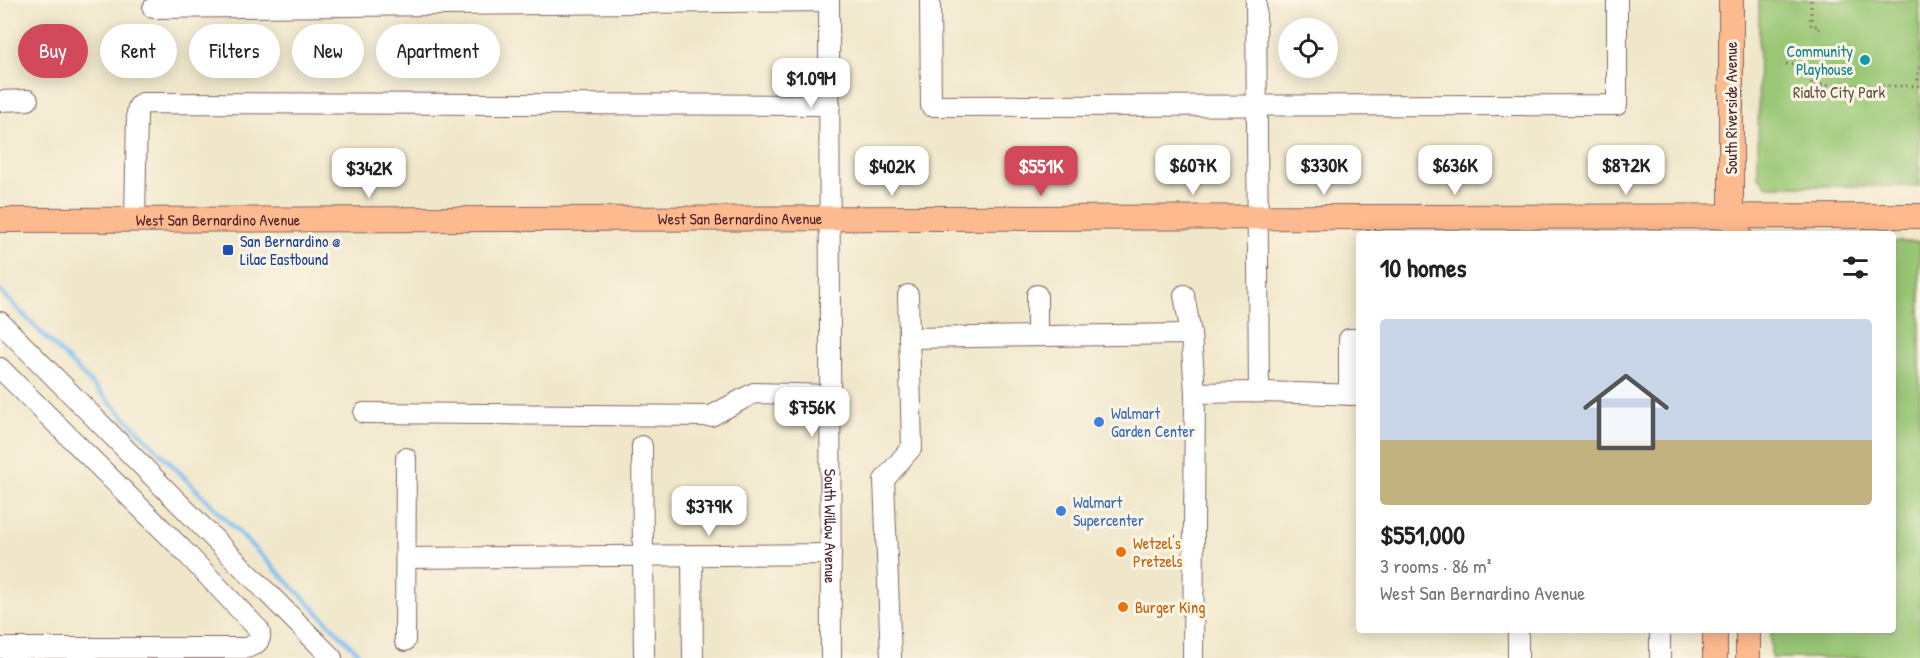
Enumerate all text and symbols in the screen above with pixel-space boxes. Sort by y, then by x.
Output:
map controls [1278,18,1338,78]
button: locate [1278,18,1338,78]
chip: Buy [18,24,88,78]
chip: Rent [100,24,177,78]
chip: Filters [189,24,280,78]
chip: New [292,24,364,78]
chip: Apartment [376,24,500,78]
place label: Community Playhouse [1787,40,1854,80]
street label: South Riverside Avenue [1720,41,1742,174]
marker: Community Playhouse [1858,53,1872,67]
pin: $1.09M [762,58,860,109]
text: $1.09M [786,64,836,91]
park label: Rialto City Park [1793,81,1885,103]
pin: $607K [1151,145,1235,196]
pin: $330K [1282,145,1366,196]
pin: $636K [1413,145,1497,196]
pin: $872K [1584,145,1668,196]
pin: $402K [850,146,934,197]
pin: $551K [999,146,1083,197]
pin: $342K [327,148,411,199]
text: $607K [1169,151,1217,178]
text: $330K [1300,151,1348,178]
text: $636K [1432,151,1478,178]
text: $872K [1602,151,1650,178]
text: $402K [869,152,915,179]
text: $551K [1019,152,1063,179]
text: $342K [346,154,392,181]
street label: West San Bernardino Avenue [658,207,823,230]
street label: West San Bernardino Avenue [136,208,301,231]
place label: San Bernardino @ Lilac Eastbound [240,230,341,270]
marker: San Bernardino @ Lilac Eastbound [221,243,235,257]
text: 10 homes [1380,250,1467,285]
icon: filters [1839,251,1872,284]
icon: home [1572,358,1680,466]
pin: $756K [770,387,854,438]
text: $756K [789,393,835,420]
place label: Walmart Garden Center [1111,402,1195,442]
marker: Walmart Garden Center [1092,415,1106,429]
street label: South Willow Avenue [819,469,842,584]
pin: $379K [667,486,751,537]
place label: Walmart Supercenter [1073,491,1144,531]
text: $379K [686,492,732,519]
marker: Walmart Supercenter [1054,504,1068,518]
text: $551,000 [1380,517,1465,552]
place label: Wetzel's Pretzels [1133,532,1182,572]
marker: Wetzel's Pretzels [1114,545,1128,559]
text: 3 rooms · 86 m² [1380,552,1491,579]
text: West San Bernardino Avenue [1380,579,1585,606]
place label: Burger King [1135,596,1205,618]
marker: Burger King [1116,600,1130,614]

